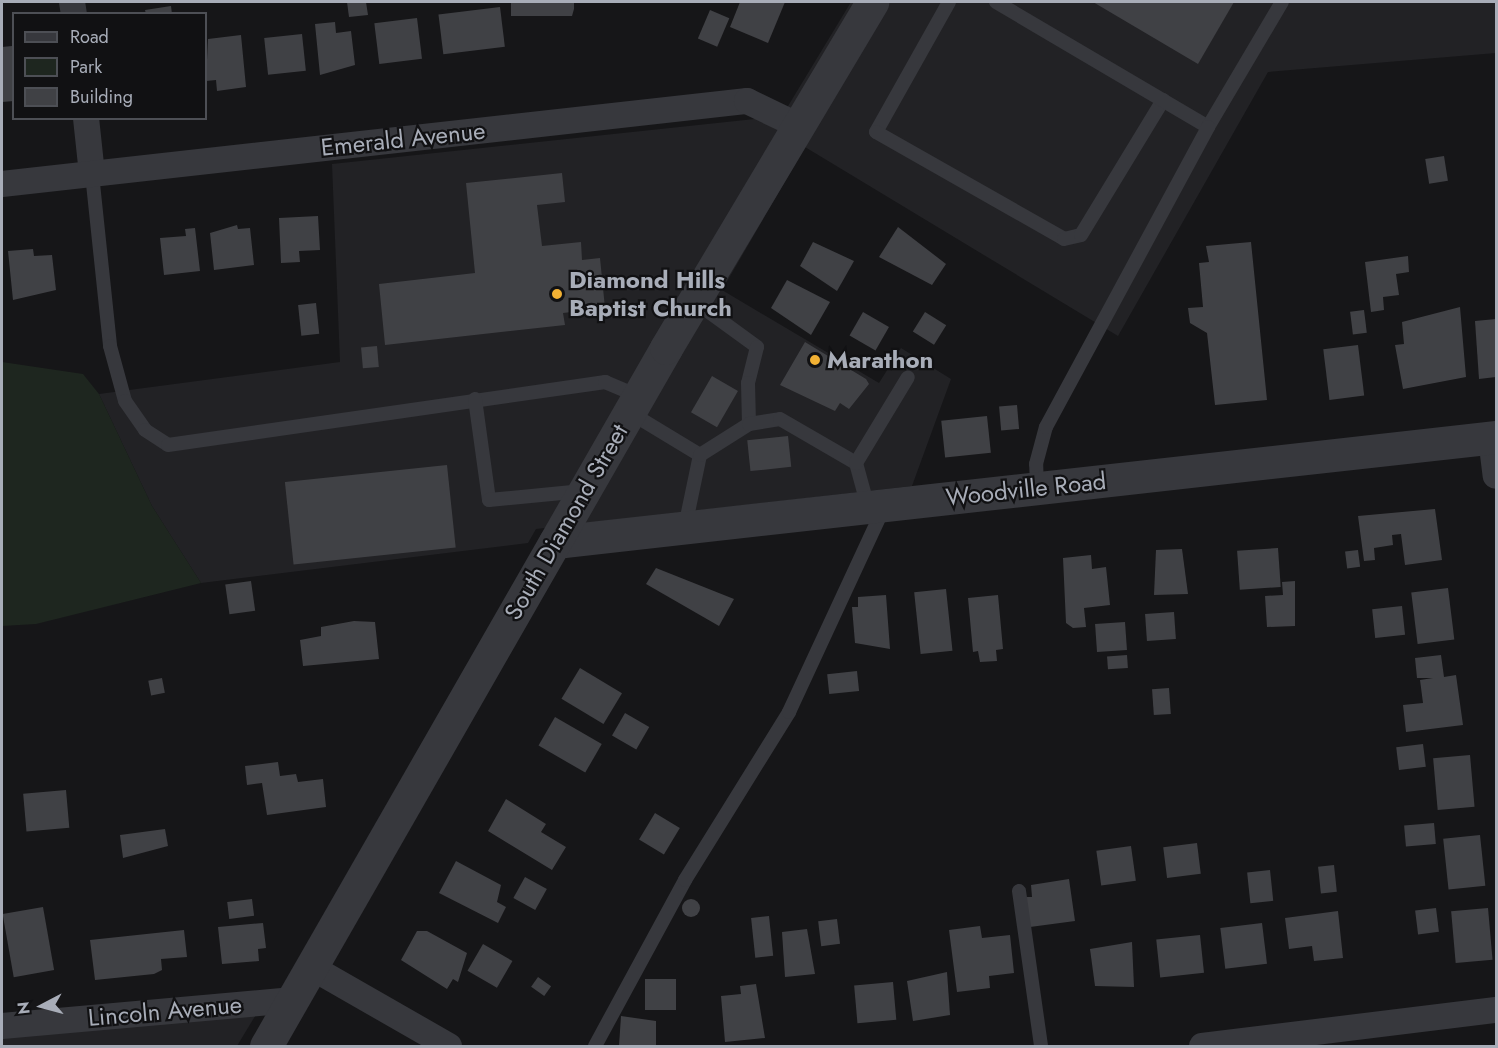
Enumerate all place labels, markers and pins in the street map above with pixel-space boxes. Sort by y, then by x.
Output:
place label: Diamond Hills Baptist Church [569,266,732,322]
marker: Diamond Hills Baptist Church [550,287,564,301]
place label: Marathon [827,346,933,374]
marker: Marathon [808,353,822,367]

